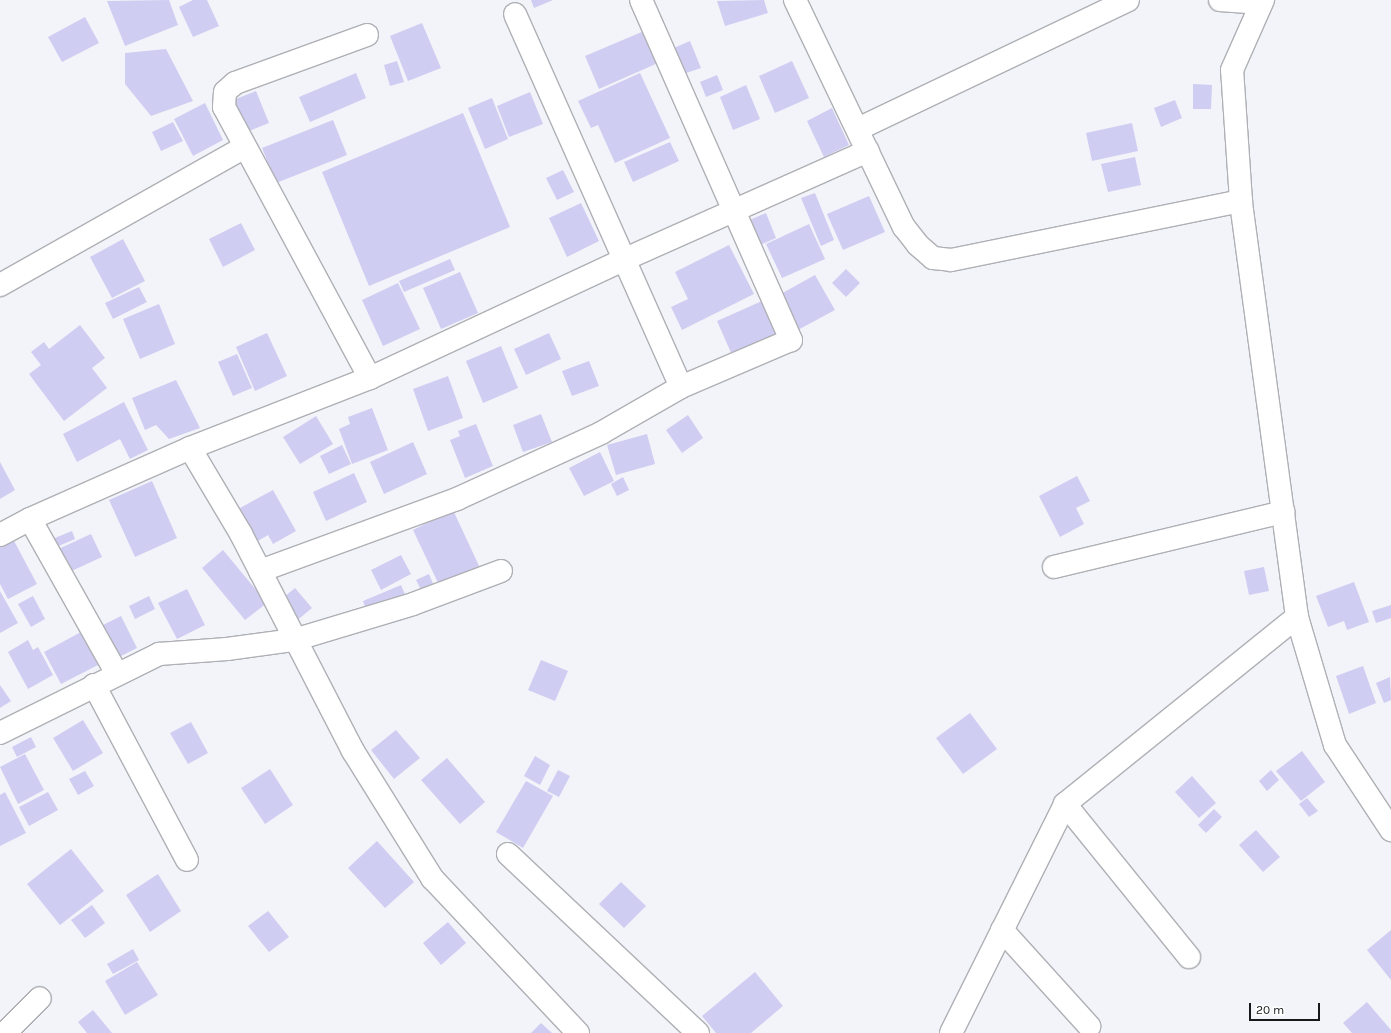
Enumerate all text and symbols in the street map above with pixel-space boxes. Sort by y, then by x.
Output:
scale bar [1251,995,1322,1021]
text: 20 m [1256,1003,1284,1017]

